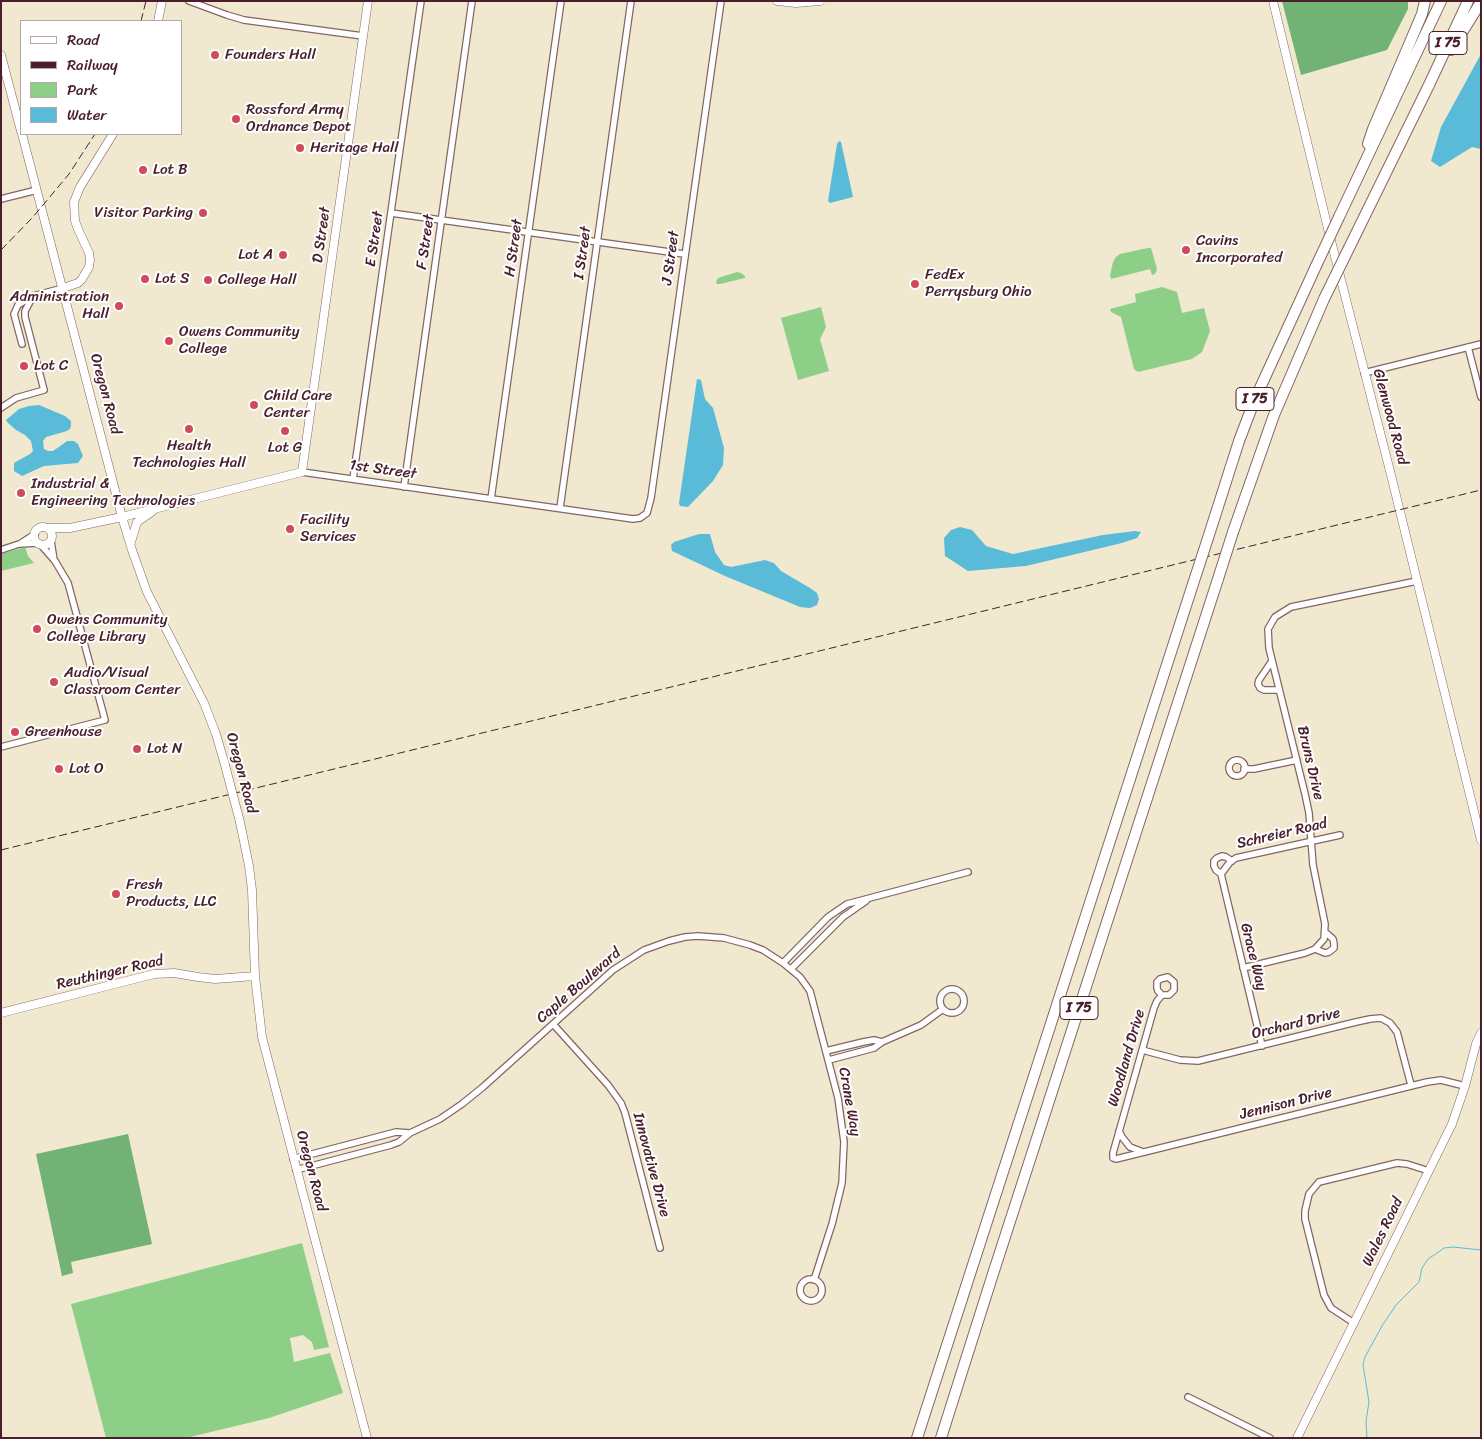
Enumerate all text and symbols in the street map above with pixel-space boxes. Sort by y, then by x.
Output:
legend [20,20,182,135]
text: Road [67,27,99,53]
road number: I 75 [1429,32,1467,54]
place label: Founders Hall [225,46,316,64]
marker: Founders Hall [209,49,221,61]
text: Railway [67,52,118,78]
text: Park [67,77,98,103]
place label: Rossford Army Ordnance Depot [246,101,351,136]
text: Water [67,102,107,128]
marker: Rossford Army Ordnance Depot [230,113,242,125]
place label: Heritage Hall [310,139,399,157]
marker: Heritage Hall [294,142,306,154]
place label: Lot B [153,161,187,179]
marker: Lot B [137,164,149,176]
place label: Visitor Parking [94,204,193,222]
street label: D Street [309,206,335,264]
marker: Visitor Parking [197,207,209,219]
street label: E Street [362,210,388,268]
street label: F Street [413,213,439,271]
street label: H Street [501,218,527,278]
street label: I Street [570,225,596,281]
street label: J Street [658,230,684,286]
place label: Cavins Incorporated [1196,232,1282,267]
marker: Cavins Incorporated [1180,244,1192,256]
place label: Lot A [238,246,273,264]
marker: Lot A [277,249,289,261]
place label: FedEx Perrysburg Ohio [925,266,1032,301]
place label: Lot S [155,270,189,288]
place label: College Hall [218,271,297,289]
marker: Lot S [139,273,151,285]
marker: College Hall [202,274,214,286]
marker: FedEx Perrysburg Ohio [909,278,921,290]
place label: Administration Hall [10,288,109,323]
marker: Administration Hall [113,300,125,312]
place label: Owens Community College [179,323,300,358]
marker: Owens Community College [163,335,175,347]
street label: Oregon Road [86,352,124,436]
place label: Lot C [34,357,68,375]
marker: Lot C [18,360,30,372]
street label: Glenwood Road [1369,367,1411,467]
place label: Child Care Center [264,387,332,422]
road number: I 75 [1236,388,1274,410]
marker: Child Care Center [248,399,260,411]
marker: Health Technologies Hall [183,423,195,435]
marker: Lot G [279,425,291,437]
place label: Health Technologies Hall [132,437,246,472]
place label: Lot G [268,439,302,457]
street label: 1st Street [348,456,418,484]
place label: Industrial & Engineering Technologies [31,475,195,510]
marker: Industrial & Engineering Technologies [15,487,27,499]
place label: Facility Services [300,511,356,546]
marker: Facility Services [284,523,296,535]
place label: Owens Community College Library [47,611,168,646]
marker: Owens Community College Library [31,623,43,635]
place label: Audio/Visual Classroom Center [64,664,180,699]
marker: Audio/Visual Classroom Center [48,676,60,688]
place label: Greenhouse [25,723,102,741]
street label: Bruns Drive [1293,724,1327,802]
marker: Greenhouse [9,726,21,738]
street label: Oregon Road [222,731,260,815]
place label: Lot N [147,740,182,758]
marker: Lot N [131,743,143,755]
place label: Lot O [69,760,104,778]
marker: Lot O [53,763,65,775]
street label: Schreier Road [1235,815,1329,853]
place label: Fresh Products, LLC [126,876,217,911]
marker: Fresh Products, LLC [110,888,122,900]
street label: Grace Way [1236,921,1270,993]
street label: Caple Boulevard [533,944,625,1028]
street label: Reuthinger Road [55,952,165,994]
road number: I 75 [1060,996,1098,1020]
street label: Orchard Drive [1250,1004,1342,1044]
street label: Woodland Drive [1105,1007,1149,1109]
street label: Crane Way [834,1066,864,1138]
street label: Jennison Drive [1238,1084,1334,1124]
street label: Innovative Drive [628,1111,674,1219]
street label: Oregon Road [292,1129,330,1213]
street label: Wales Road [1359,1195,1407,1269]

